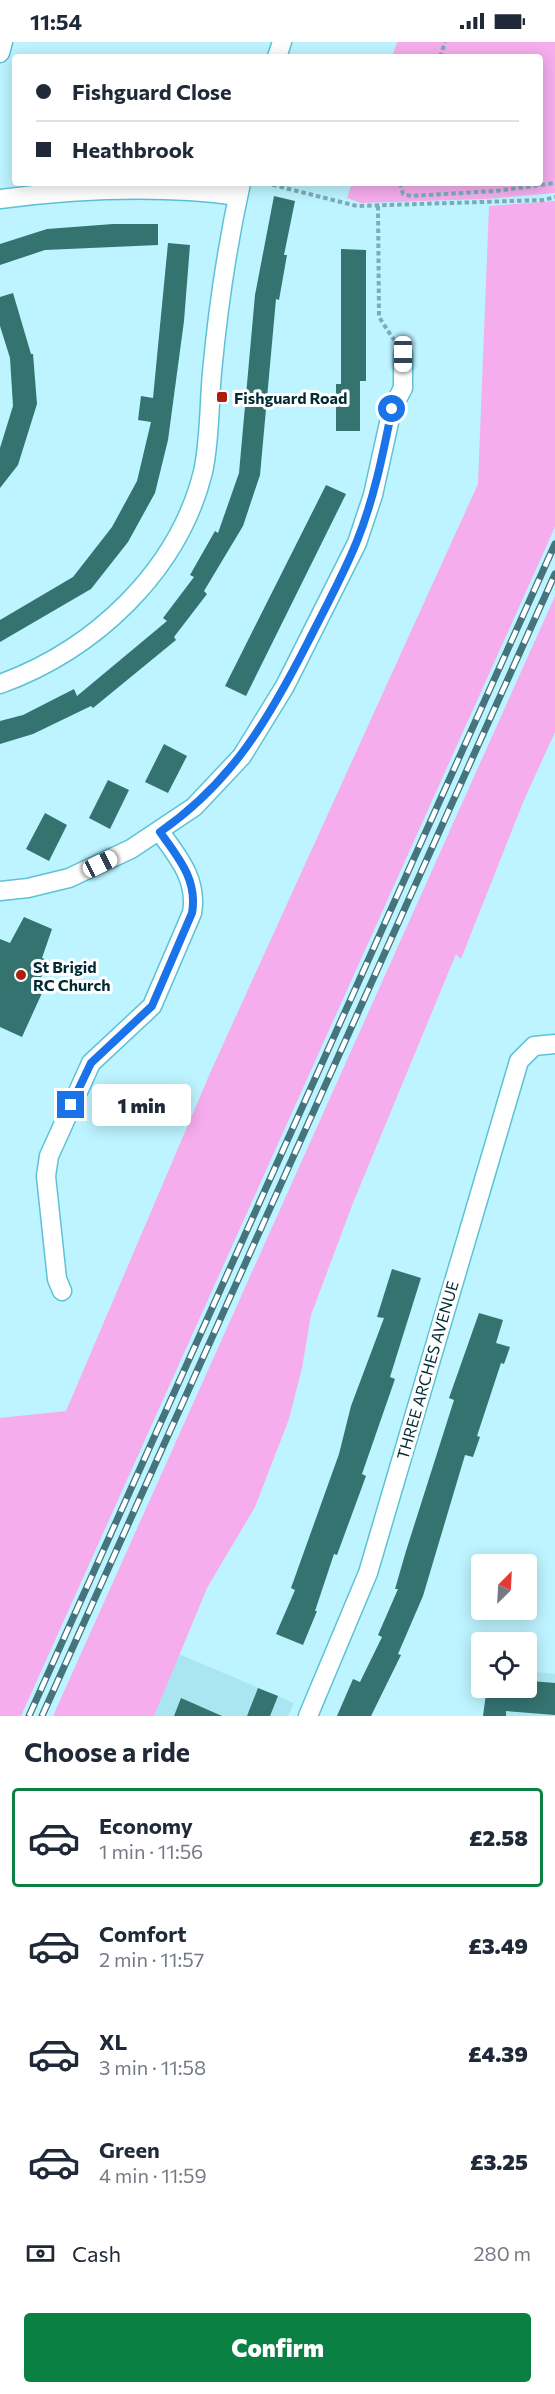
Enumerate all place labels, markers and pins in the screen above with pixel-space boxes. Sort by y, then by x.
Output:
place label: Fishguard Road [234,388,347,407]
marker: Fishguard Road [215,390,229,404]
place label: St Brigid RC Church [33,957,110,994]
marker: St Brigid RC Church [14,968,28,982]

